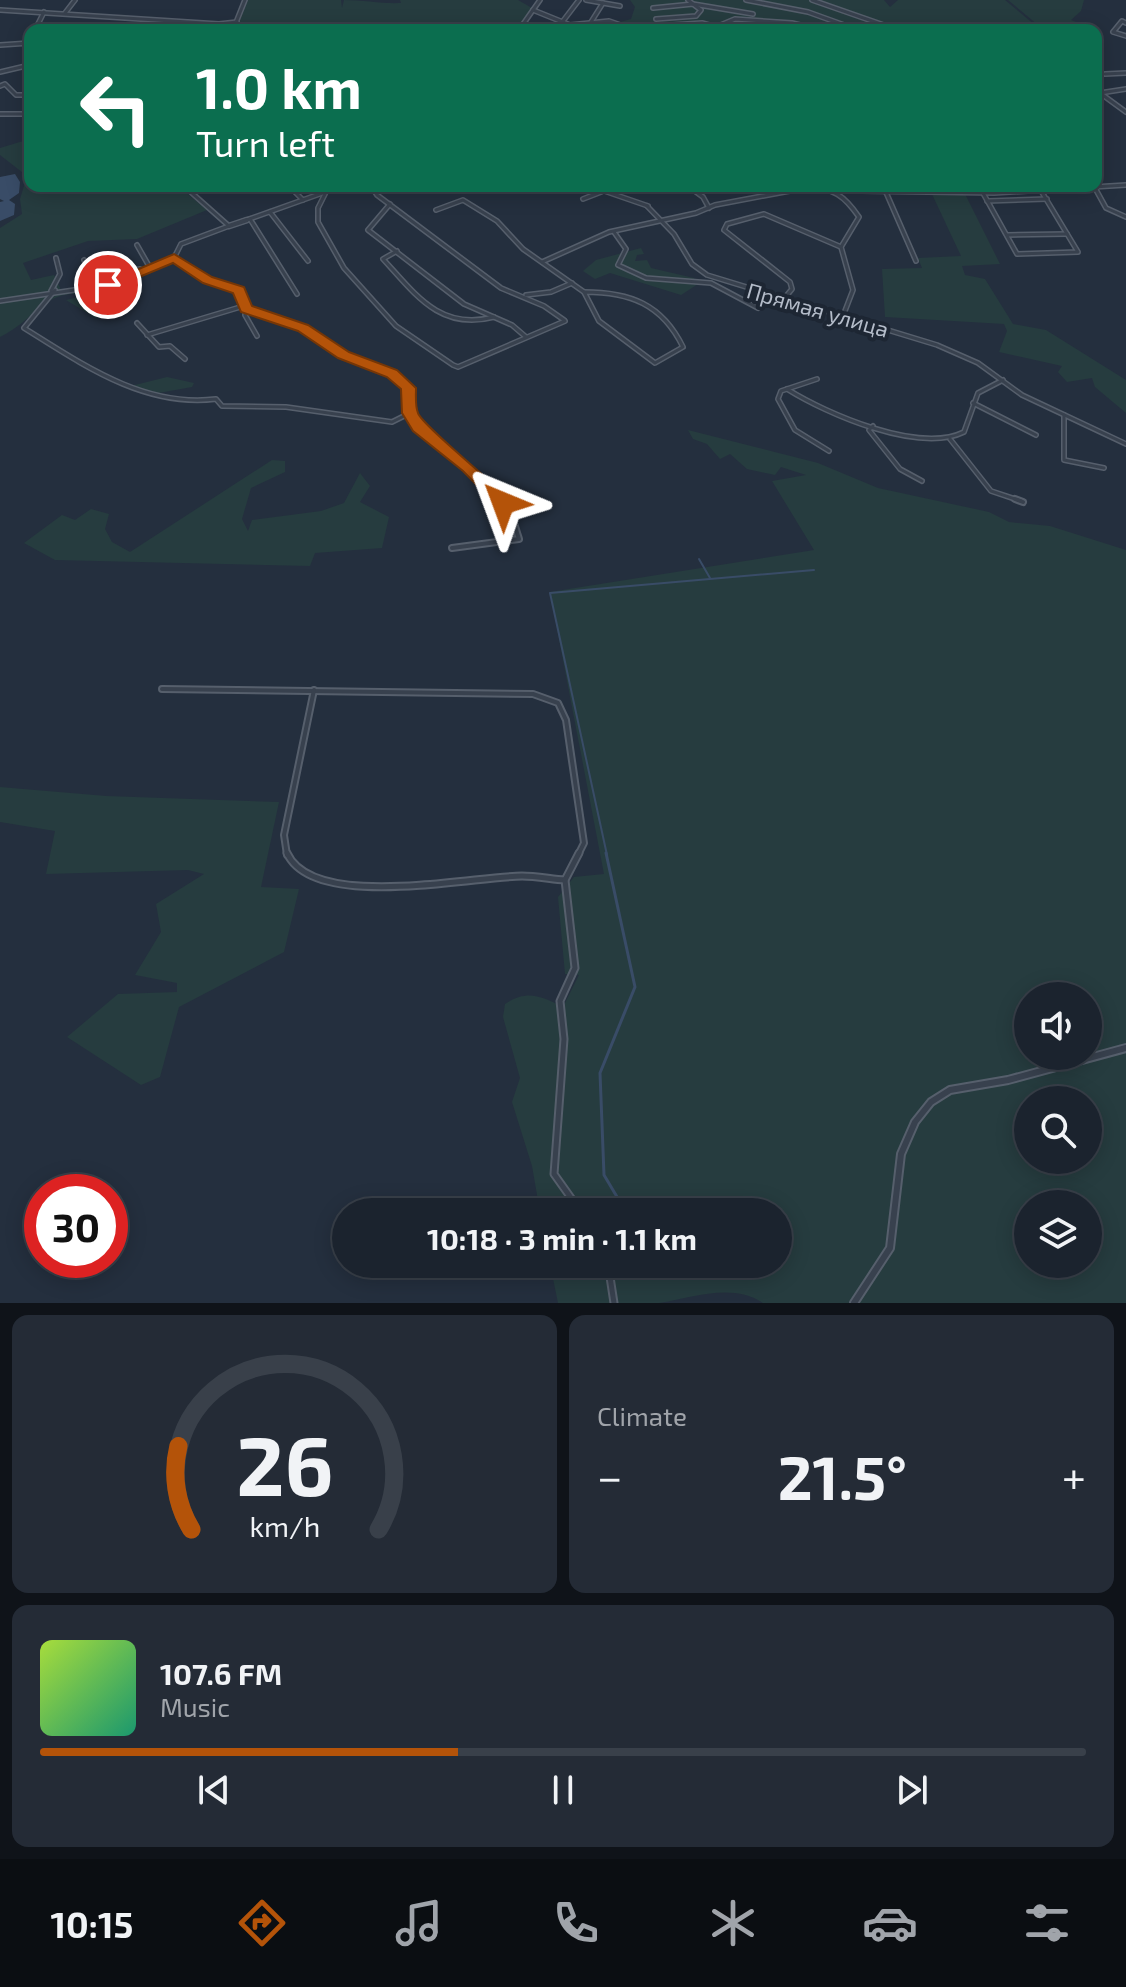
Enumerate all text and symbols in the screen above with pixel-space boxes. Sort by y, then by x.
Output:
text: 1.0 km [196,53,362,120]
icon: left [64,56,168,160]
text: Turn left [196,121,335,164]
pin [74,251,142,319]
icon: arrive [86,263,130,307]
street label: Прямая улица [744,276,892,343]
position arrow [461,461,545,545]
map controls [1014,982,1102,1278]
button: sound [1014,982,1102,1070]
button: search [1014,1086,1102,1174]
speed limit sign: 30 [24,1174,128,1278]
button: layers [1014,1190,1102,1278]
text: 10:18 · 3 min · 1.1 km [427,1220,697,1256]
text: Climate [597,1400,687,1431]
text: 26 [236,1413,333,1513]
text: 21.5° [778,1440,907,1512]
text: − [597,1449,623,1502]
text: + [1062,1449,1086,1502]
text: km/h [249,1508,320,1543]
text: 107.6 FM [160,1655,282,1691]
text: Music [160,1691,230,1722]
icon: previous [192,1768,236,1812]
icon: pause [541,1768,585,1812]
icon: next [890,1768,934,1812]
icon: directions [234,1895,290,1951]
icon: music [391,1895,447,1951]
icon: phone [548,1895,604,1951]
icon: climate [705,1895,761,1951]
icon: car [862,1895,918,1951]
icon: filters [1019,1895,1075,1951]
text: 10:15 [51,1902,133,1945]

